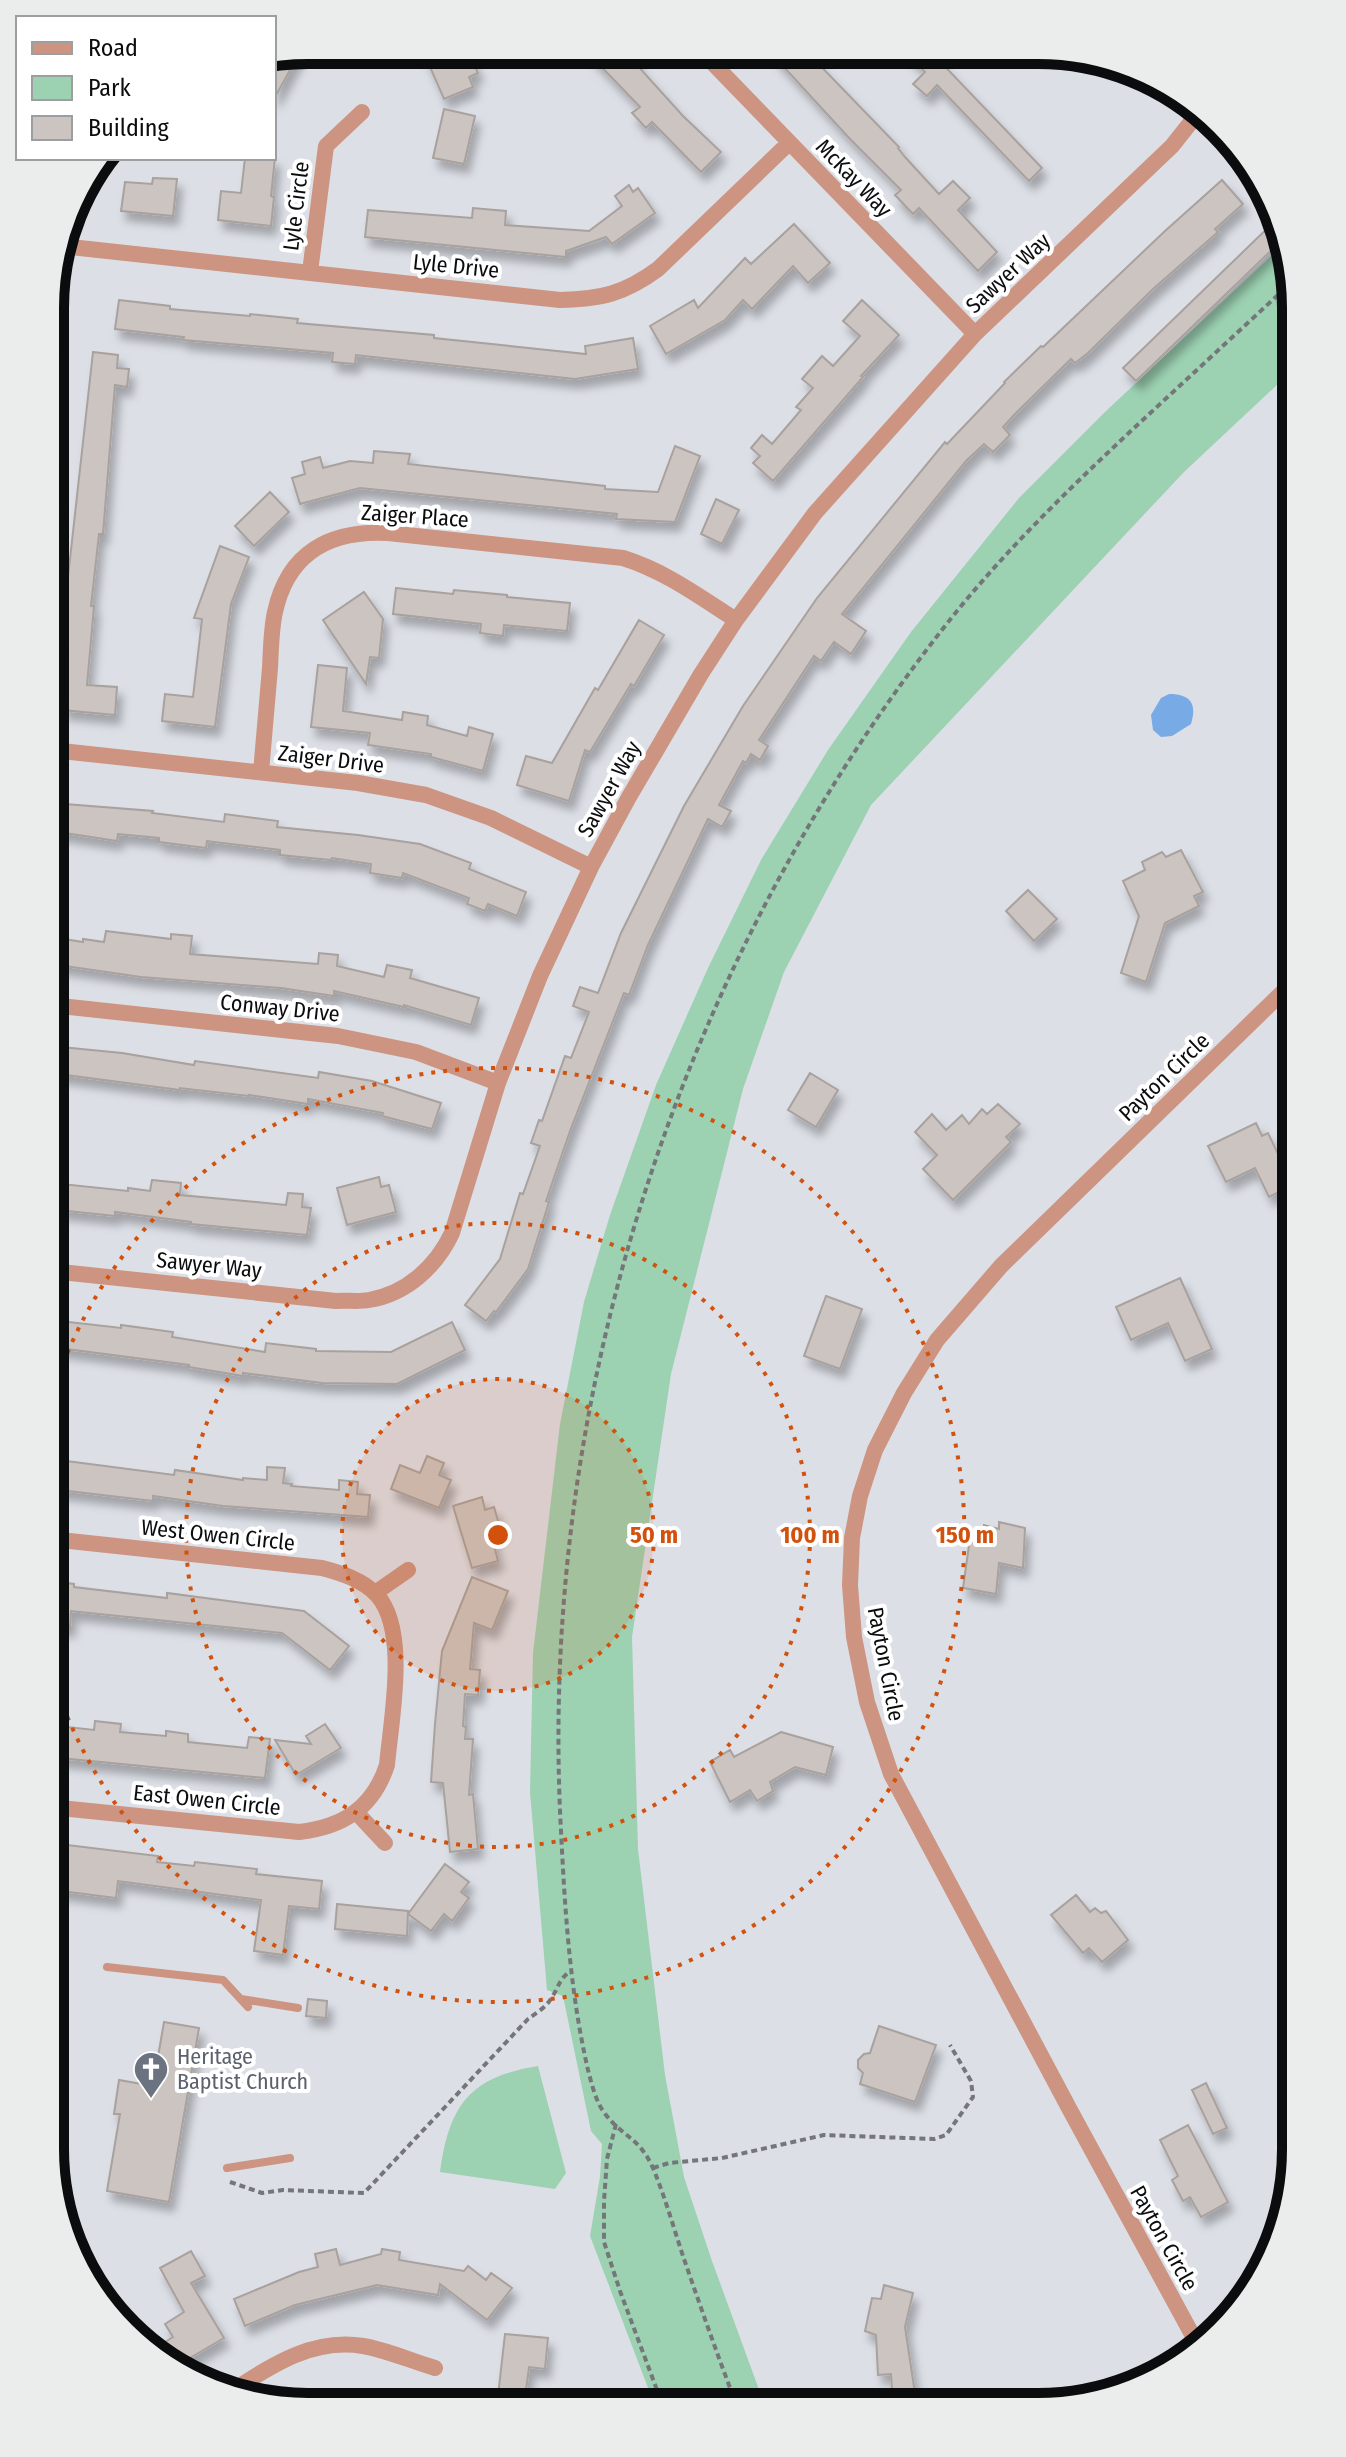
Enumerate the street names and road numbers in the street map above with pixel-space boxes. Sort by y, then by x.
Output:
street label: McKay Way [810,133,898,223]
street label: Lyle Circle [277,160,315,252]
street label: Sawyer Way [960,227,1056,319]
street label: Lyle Drive [412,248,500,284]
street label: Zaiger Place [360,499,470,533]
street label: Sawyer Way [572,736,646,842]
street label: Zaiger Drive [276,739,386,779]
street label: Conway Drive [219,988,341,1028]
street label: Payton Circle [1113,1027,1215,1127]
street label: Sawyer Way [155,1246,263,1284]
street label: West Owen Circle [140,1513,296,1557]
street label: Payton Circle [862,1605,910,1723]
street label: East Owen Circle [132,1779,282,1821]
street label: Payton Circle [1124,2181,1204,2295]

